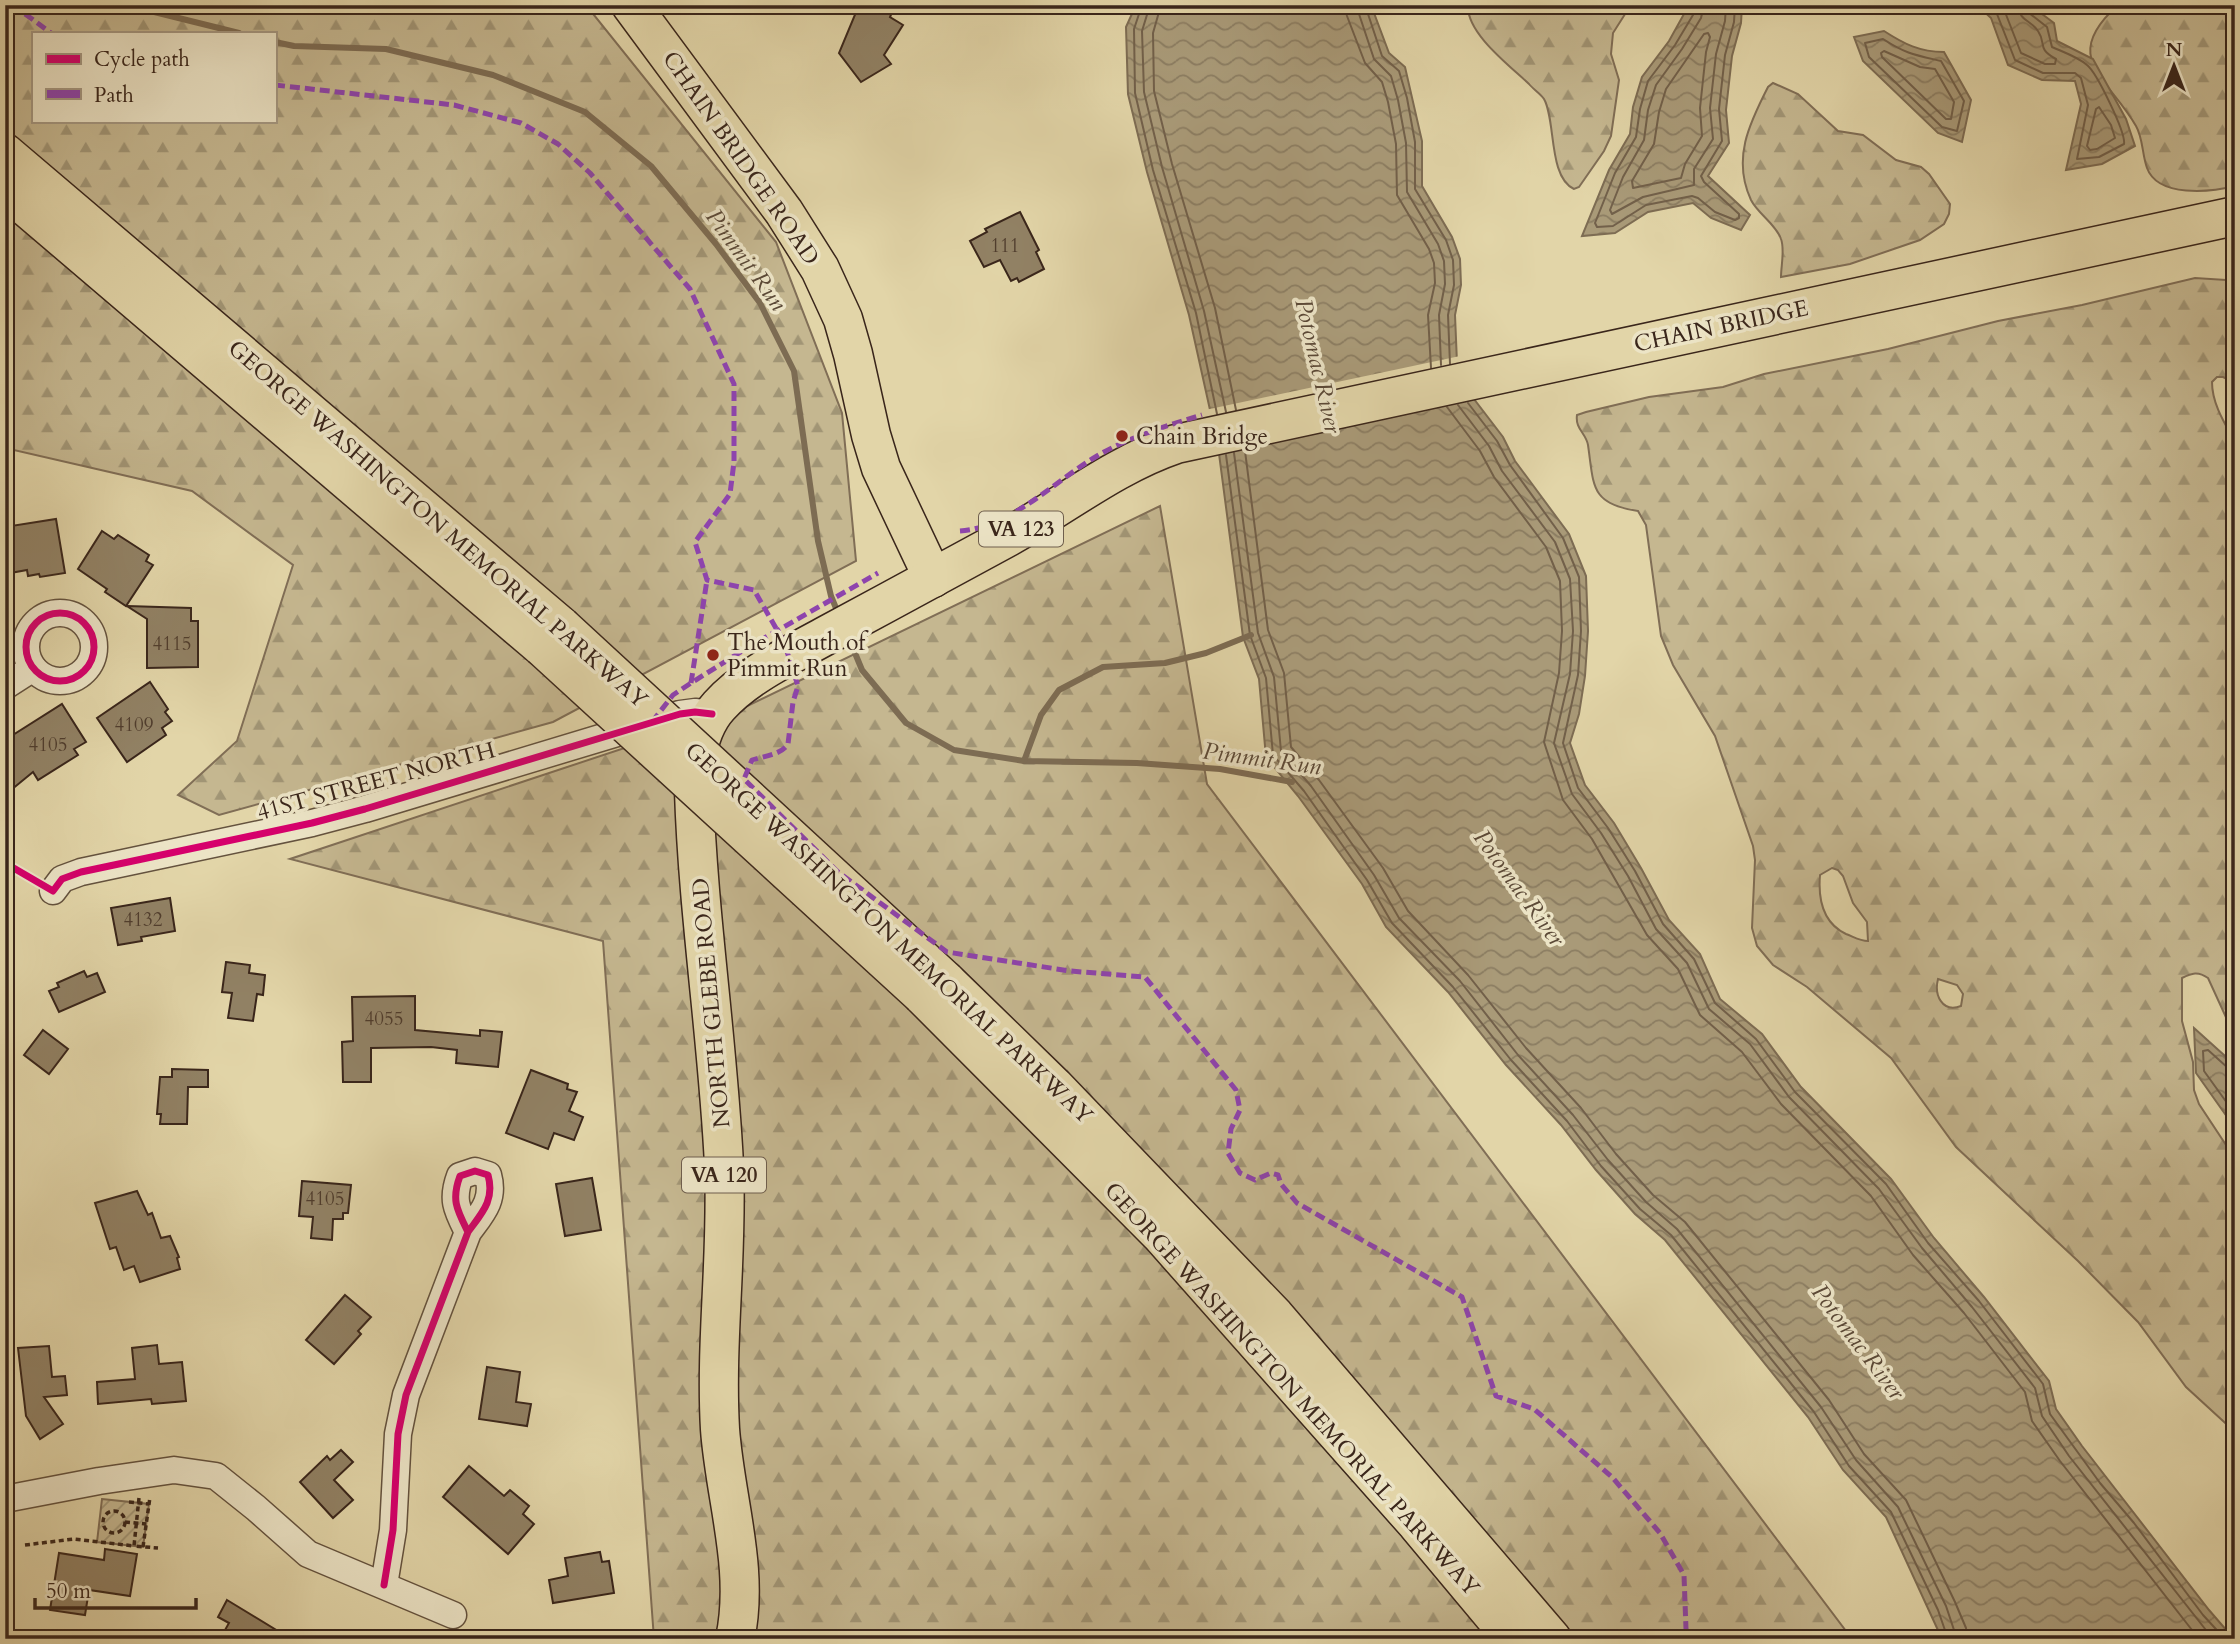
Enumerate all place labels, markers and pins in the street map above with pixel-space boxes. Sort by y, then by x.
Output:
place label: Chain Bridge [1136,421,1268,452]
marker: Chain Bridge [1114,428,1130,444]
place label: The Mouth of Pimmit Run [727,627,869,684]
marker: The Mouth of Pimmit Run [705,647,721,663]

